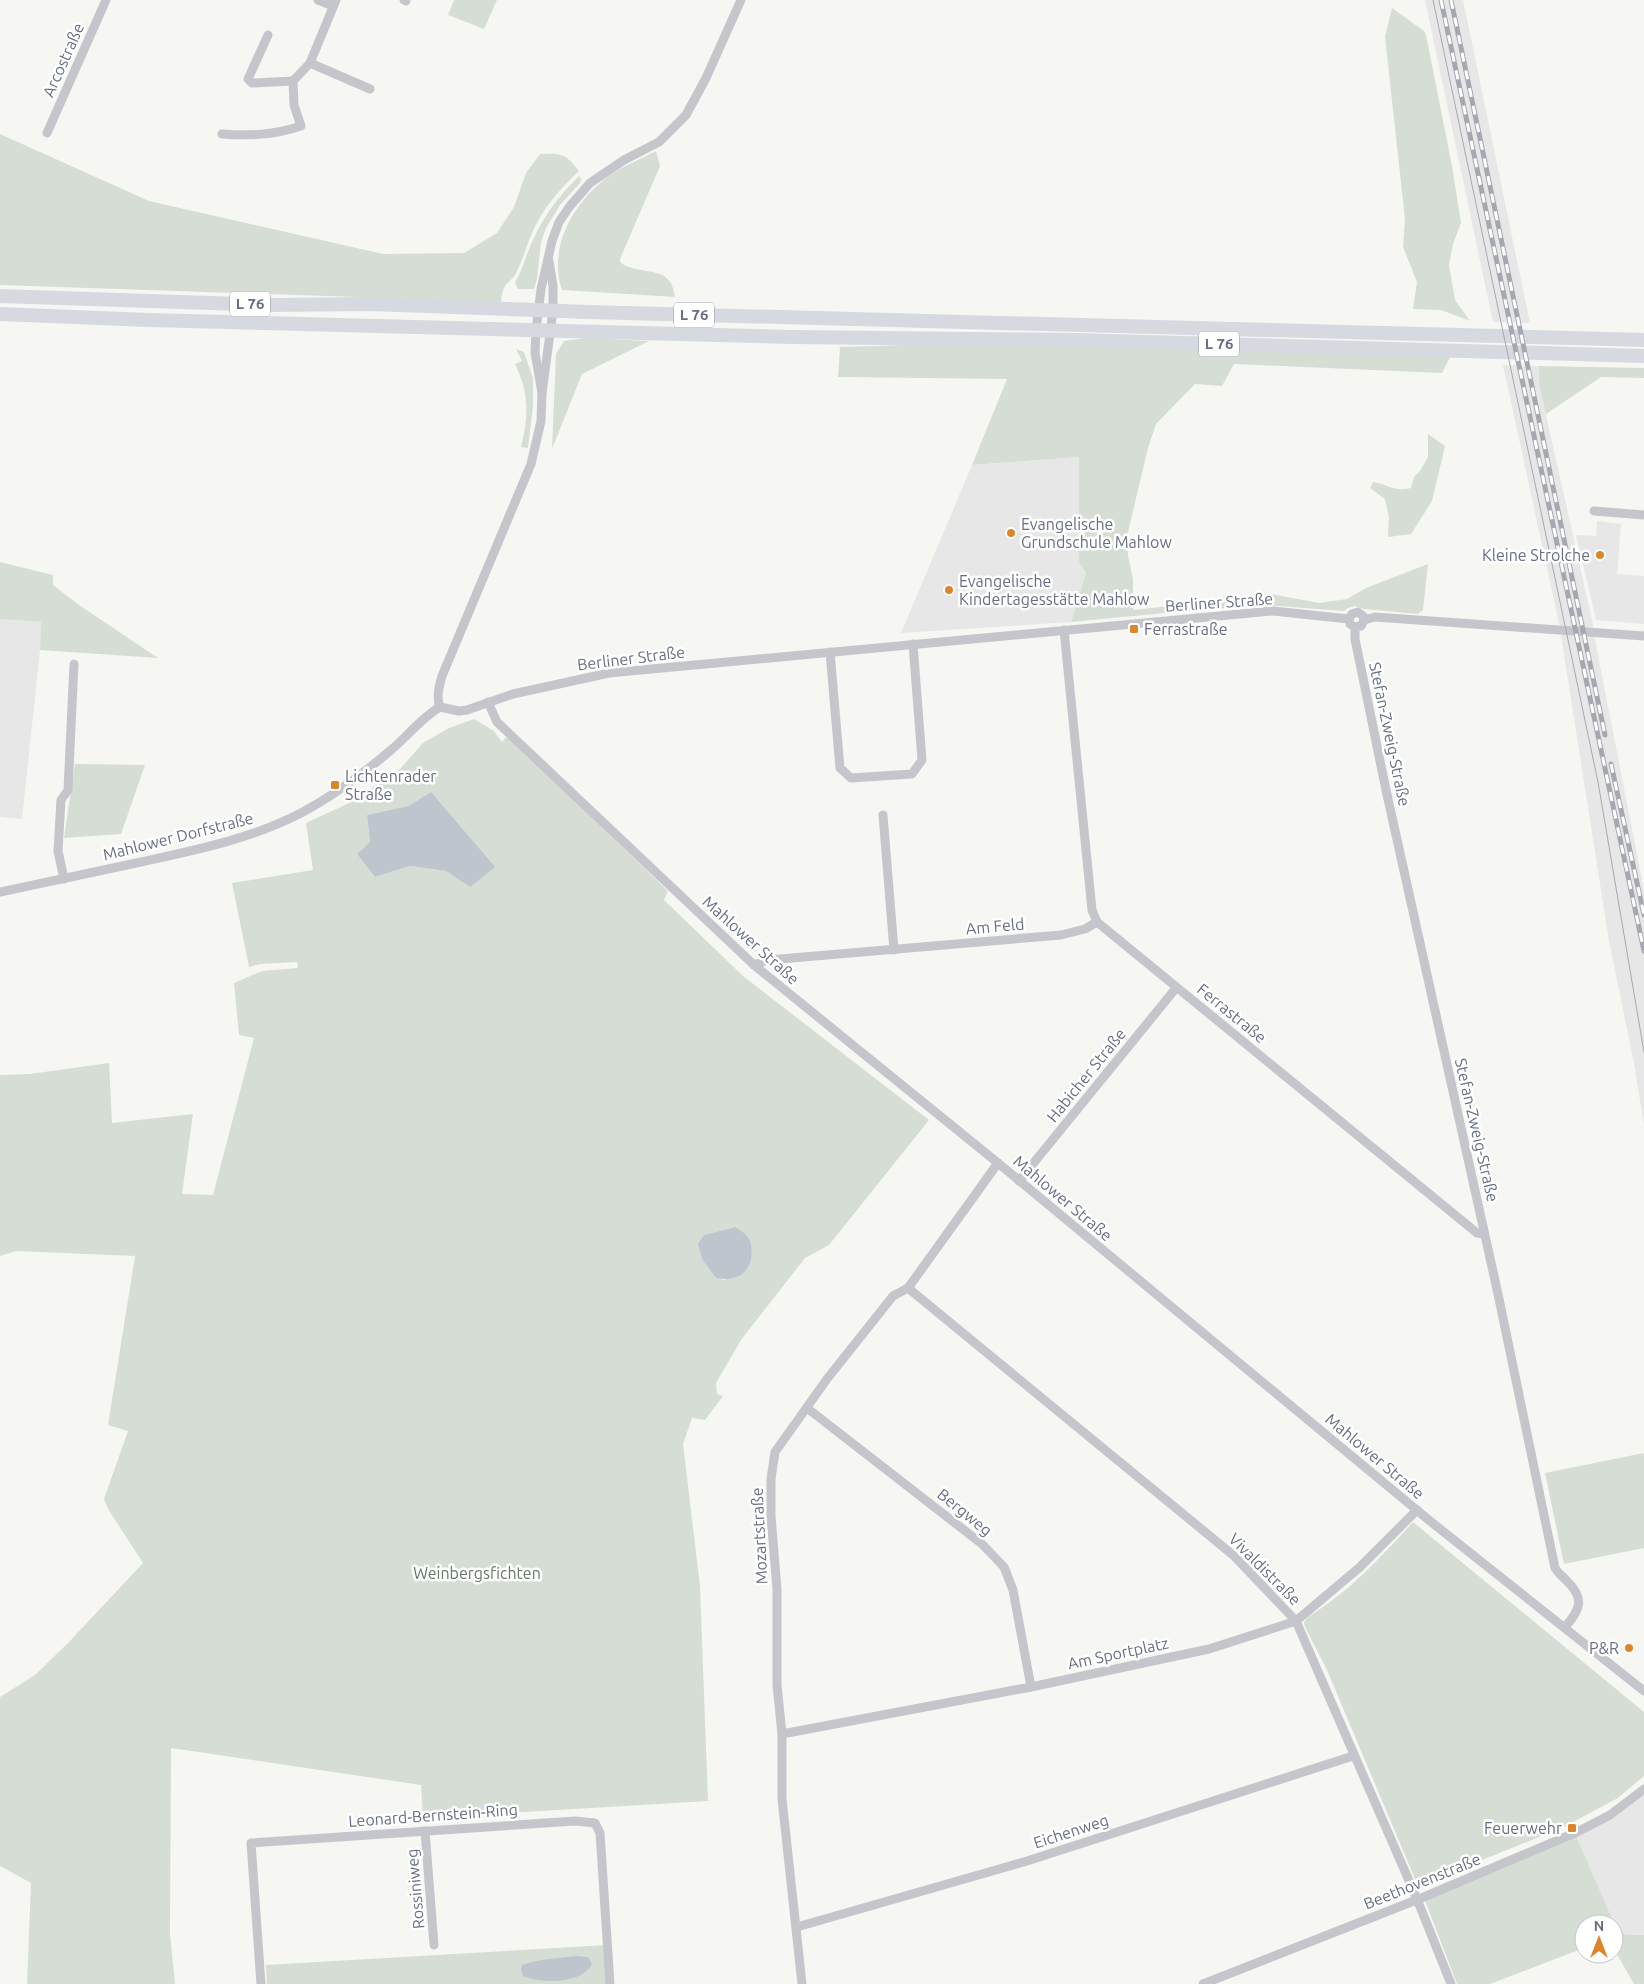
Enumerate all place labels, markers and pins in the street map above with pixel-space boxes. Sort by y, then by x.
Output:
place label: Evangelische Grundschule Mahlow [1021,515,1172,551]
marker: Evangelische Grundschule Mahlow [1005,527,1017,539]
place label: Kleine Strolche [1482,546,1590,564]
marker: Kleine Strolche [1594,549,1606,561]
place label: Evangelische Kindertagesstätte Mahlow [959,572,1150,608]
marker: Evangelische Kindertagesstätte Mahlow [943,584,955,596]
place label: Ferrastraße [1144,620,1228,638]
marker: Ferrastraße [1128,623,1140,635]
place label: Lichtenrader Straße [345,767,436,803]
marker: Lichtenrader Straße [329,779,341,791]
place label: P&R [1589,1639,1619,1657]
marker: P&R [1623,1642,1635,1654]
place label: Feuerwehr [1484,1819,1562,1837]
marker: Feuerwehr [1566,1822,1578,1834]

